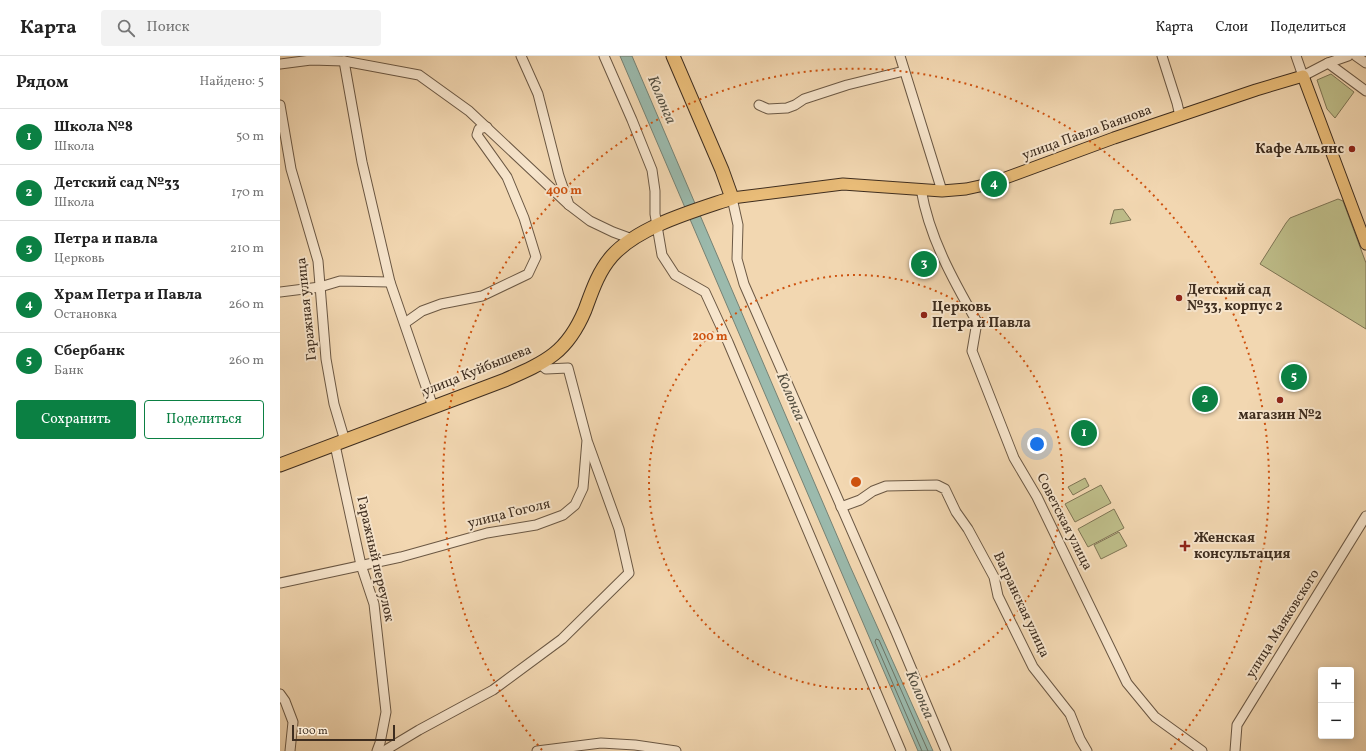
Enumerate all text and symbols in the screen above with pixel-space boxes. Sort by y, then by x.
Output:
search box [101,10,381,46]
text: Карта [20,15,77,41]
icon: search [115,17,137,39]
text: Поиск [147,17,190,38]
text: Карта [1155,18,1193,37]
text: Слои [1215,18,1248,37]
text: Поделиться [1270,18,1346,37]
text: Рядом [16,71,69,94]
text: Найдено: 5 [200,73,264,91]
water label: Колонга [641,73,681,127]
street label: улица Павла Баянова [1020,101,1154,165]
text: Школа №8 [54,117,133,138]
text: 1 [26,128,32,146]
text: 50 m [236,128,264,146]
text: Школа [54,138,94,156]
place label: Кафе Альянс [1255,140,1344,159]
marker: Кафе Альянс [1347,144,1357,154]
pin: 4 [981,169,1007,199]
text: Детский сад №33 [54,173,180,194]
text: 400 m [546,183,582,199]
text: 2 [26,184,32,202]
text: 170 m [231,184,264,202]
text: Школа [54,194,94,212]
text: Петра и павла [54,229,158,250]
text: 3 [26,240,32,258]
text: 210 m [230,240,264,258]
pin: 3 [911,249,937,279]
text: Церковь [54,250,105,268]
street label: Гаражная улица [292,256,322,362]
place label: Детский сад №33, корпус 2 [1187,281,1282,316]
text: Храм Петра и Павла [54,285,202,306]
marker: Детский сад №33, корпус 2 [1174,293,1184,303]
text: 4 [25,296,33,314]
text: 260 m [229,296,264,314]
place label: Церковь Петра и Павла [932,298,1031,333]
text: Остановка [54,306,117,324]
marker: Церковь Петра и Павла [919,310,929,320]
text: 200 m [692,329,728,345]
street label: улица Куйбышева [420,340,534,402]
text: Сбербанк [54,341,125,362]
text: 5 [26,352,32,370]
text: 260 m [229,352,264,370]
text: Банк [54,362,83,380]
pin: 5 [1281,362,1307,392]
water label: Колонга [770,370,810,424]
pin: 2 [1192,384,1218,414]
marker: магазин №2 [1275,395,1285,405]
button: Сохранить [16,400,136,439]
button: Поделиться [144,400,264,439]
place label: магазин №2 [1238,406,1322,425]
pin: 1 [1071,418,1097,448]
your location [1027,434,1047,454]
street label: Советская улица [1031,470,1097,574]
centre of rings [849,475,863,489]
street label: Гаражный переулок [351,494,399,624]
street label: улица Гоголя [466,495,552,533]
place label: Женская консультация [1194,529,1290,564]
marker: Женская консультация [1179,540,1191,552]
street label: Вагранская улица [988,549,1054,661]
street label: улица Маяковского [1242,566,1324,682]
map controls [1318,667,1354,739]
button: + [1318,667,1354,703]
water label: Колонга [899,668,939,722]
button: − [1318,703,1354,739]
scale bar [292,723,395,742]
text: 100 m [298,724,328,739]

